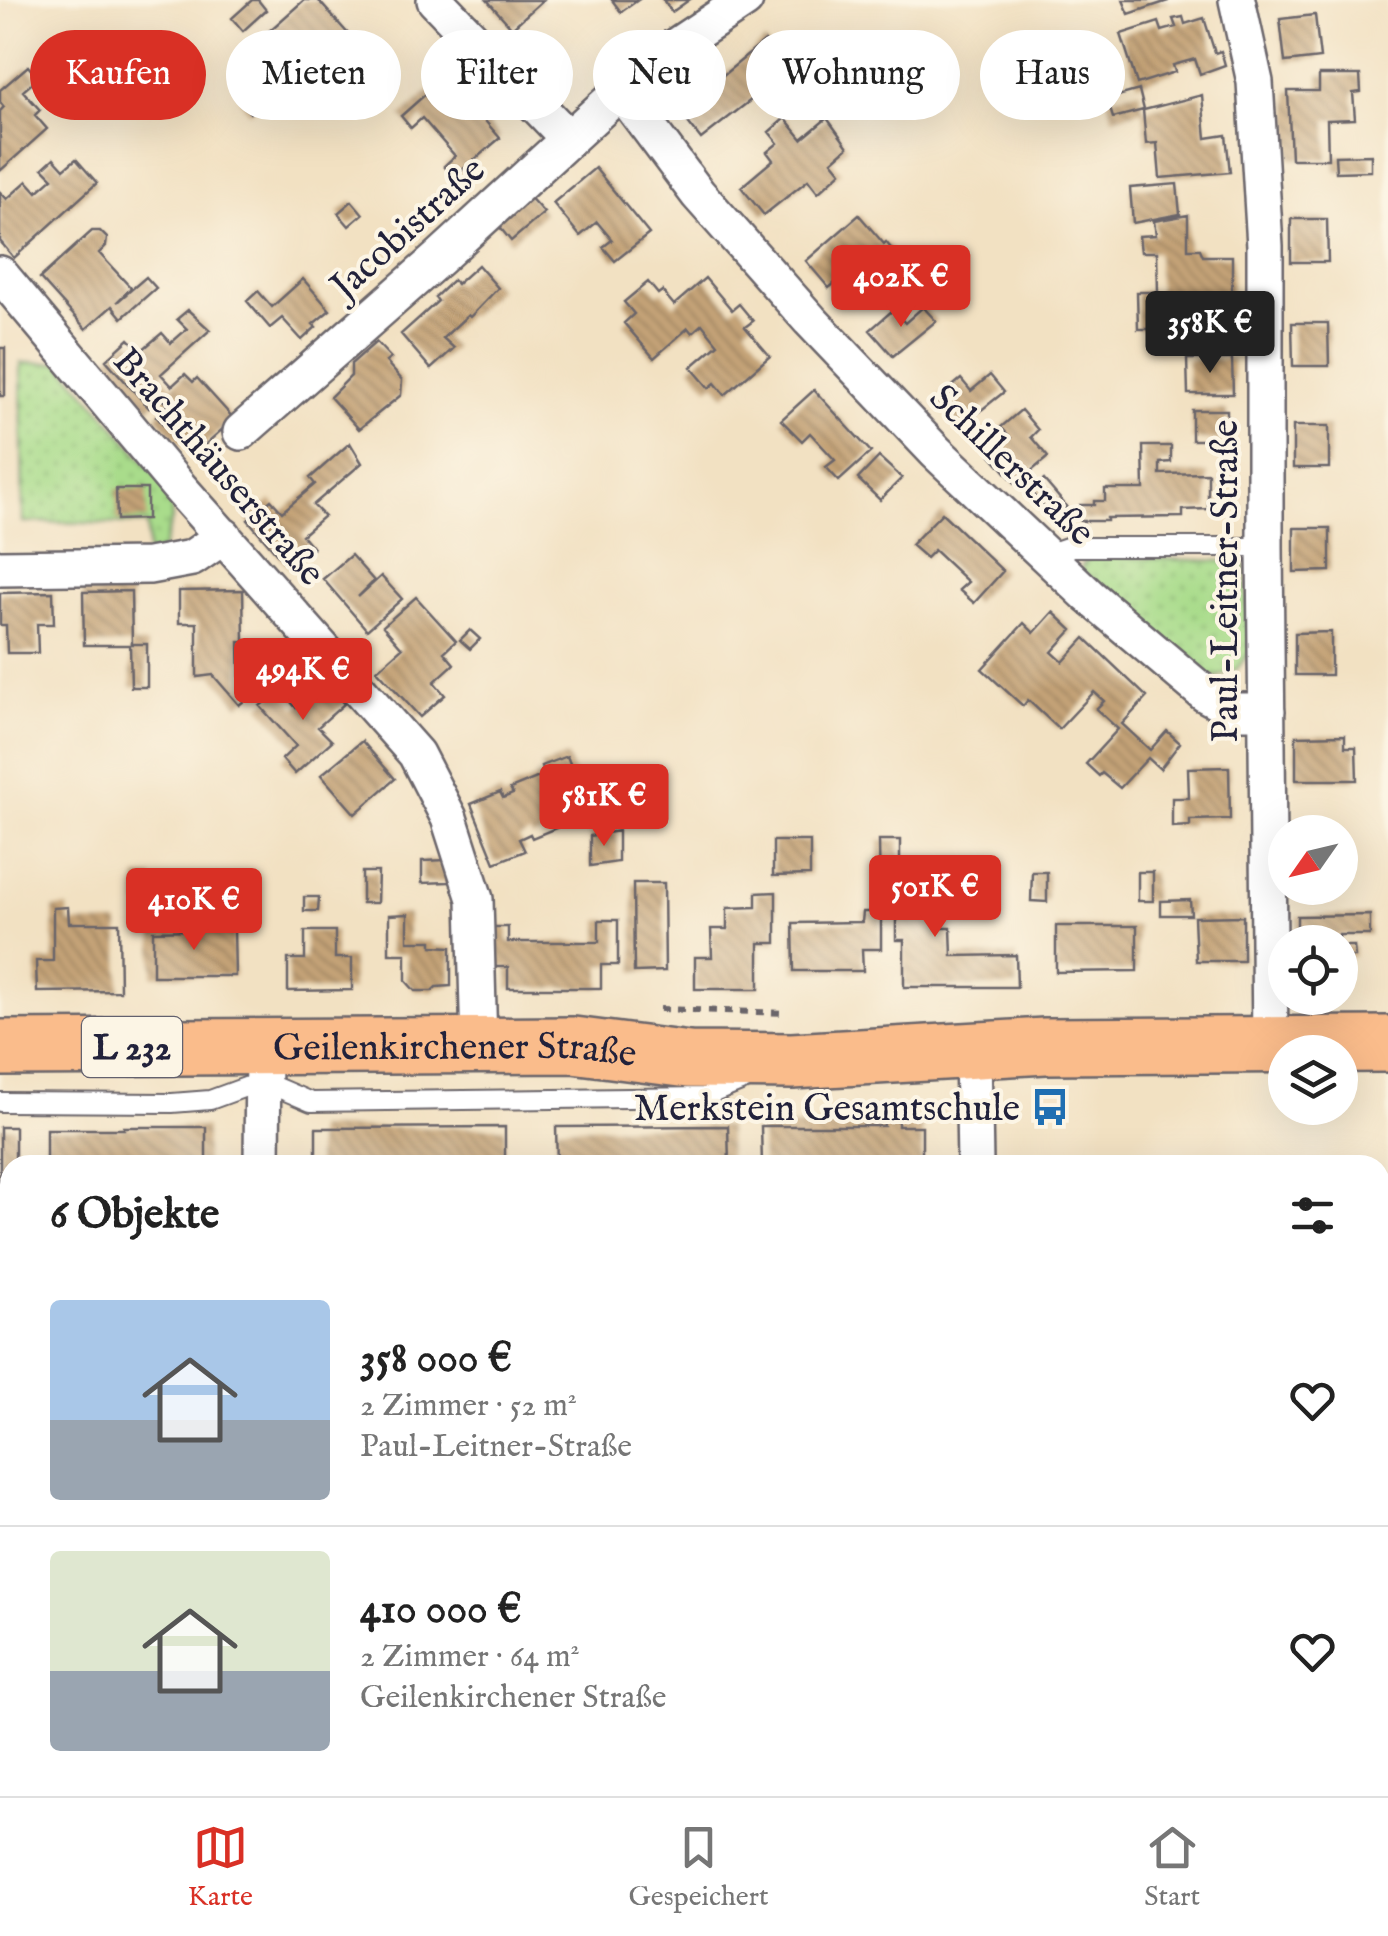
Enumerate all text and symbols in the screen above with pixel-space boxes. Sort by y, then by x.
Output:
chip: Kaufen [30,30,206,120]
chip: Mieten [226,30,401,120]
chip: Filter [421,30,573,120]
chip: Neu [593,30,726,120]
chip: Wohnung [746,30,960,120]
chip: Haus [980,30,1125,120]
street label: Jacobistraße [319,147,496,314]
pin: 402K € [820,245,982,330]
text: 402K € [853,257,949,298]
pin: 358K € [1129,291,1291,376]
text: 358K € [1168,303,1252,344]
street label: Brachthäuserstraße [101,339,334,597]
street label: Schillerstraße [918,375,1104,557]
street label: Paul-Leitner-Straße [1203,420,1251,743]
pin: 494K € [222,638,384,723]
text: 494K € [256,650,350,691]
pin: 581K € [523,764,685,849]
text: 581K € [562,776,646,817]
north arrow [1268,815,1358,905]
map controls [1268,815,1358,1125]
pin: 501K € [854,855,1016,940]
text: 501K € [891,867,979,908]
pin: 410K € [113,868,275,953]
text: 410K € [148,880,240,921]
button: locate [1268,925,1358,1015]
road number: L 232 [82,1017,182,1077]
street label: Geilenkirchener Straße [273,1024,639,1080]
button: layers [1268,1035,1358,1125]
place label: Merkstein Gesamtschule [634,1086,1020,1134]
bus stop icon: Merkstein Gesamtschule [1029,1086,1071,1128]
icon: filters [1285,1188,1340,1243]
text: 6 Objekte [50,1189,219,1242]
text: 358 000 € [360,1333,512,1386]
icon: home [130,1340,250,1460]
icon: heart [1285,1373,1340,1428]
text: 2 Zimmer · 52 m² [360,1386,577,1427]
text: Paul-Leitner-Straße [360,1427,632,1468]
text: 410 000 € [360,1584,522,1637]
icon: home [130,1591,250,1711]
icon: heart [1285,1624,1340,1679]
text: 2 Zimmer · 64 m² [360,1637,580,1678]
text: Geilenkirchener Straße [360,1678,666,1719]
tab: Karte [188,1820,253,1915]
tab: Gespeichert [629,1820,769,1915]
tab: Start [1144,1820,1200,1915]

